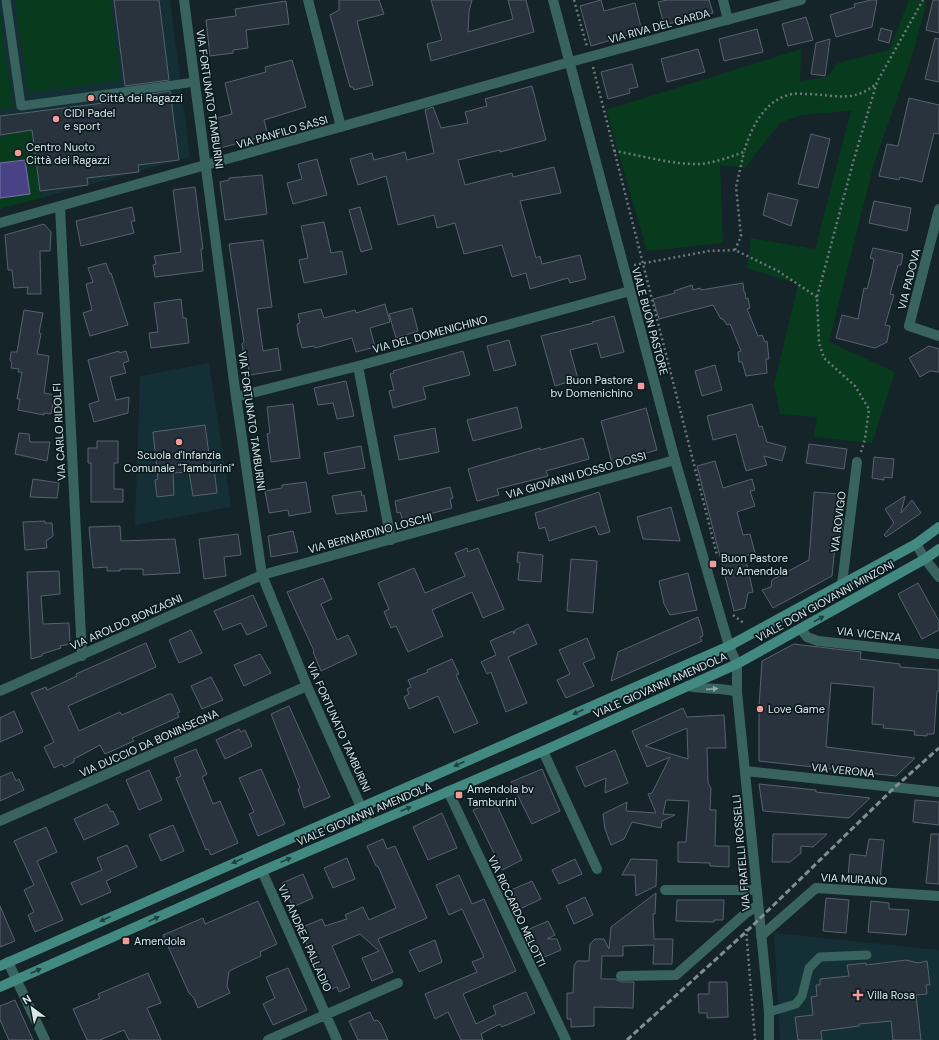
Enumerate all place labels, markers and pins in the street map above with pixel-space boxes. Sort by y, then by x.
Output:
place label: Città dei Ragazzi [99,91,183,105]
marker: Città dei Ragazzi [86,93,96,103]
place label: CIDI Padel e sport [64,106,115,133]
marker: CIDI Padel e sport [51,114,61,124]
place label: Centro Nuoto Città dei Ragazzi [26,140,110,167]
marker: Centro Nuoto Città dei Ragazzi [13,148,23,158]
place label: Buon Pastore bv Domenichino [550,373,633,400]
marker: Buon Pastore bv Domenichino [636,381,646,391]
marker: Scuola d'Infanzia Comunale "Tamburini" [174,437,184,447]
place label: Scuola d'Infanzia Comunale "Tamburini" [124,448,234,475]
place label: Buon Pastore bv Amendola [721,551,788,578]
marker: Buon Pastore bv Amendola [708,559,718,569]
place label: Love Game [768,702,825,716]
marker: Love Game [755,704,765,714]
place label: Amendola bv Tamburini [467,782,534,809]
marker: Amendola bv Tamburini [454,790,464,800]
place label: Amendola [134,934,186,948]
marker: Amendola [121,936,131,946]
place label: Villa Rosa [867,988,915,1002]
marker: Villa Rosa [852,989,864,1001]

